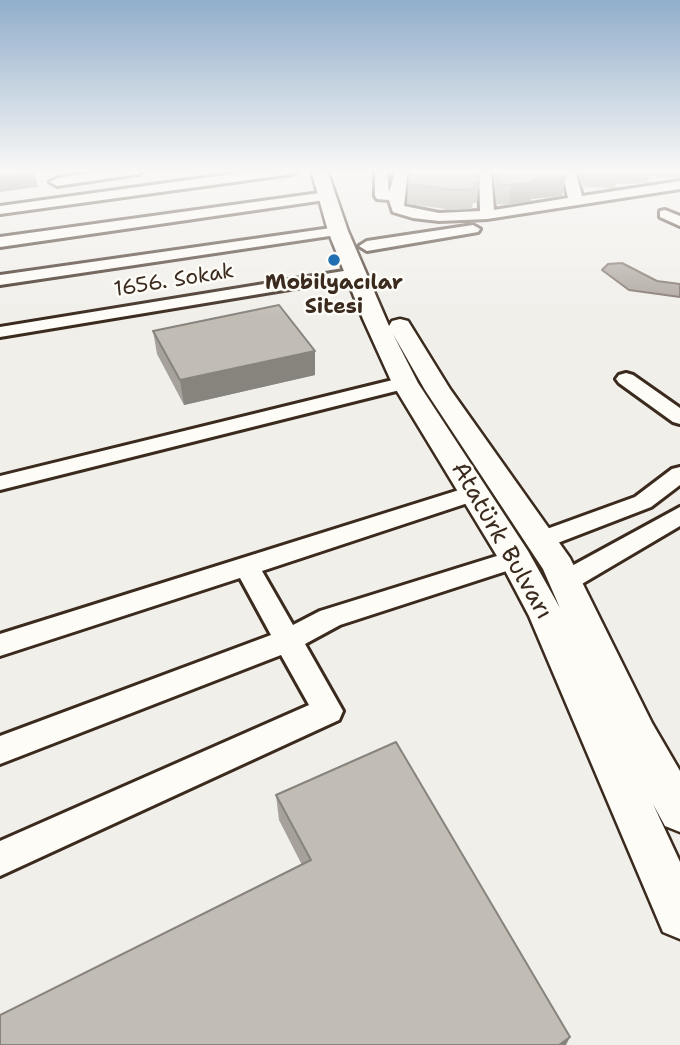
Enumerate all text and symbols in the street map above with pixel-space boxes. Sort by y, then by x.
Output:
marker: Mobilyacılar Sitesi [326,252,342,268]
street label: 1656. Sokak [112,259,236,303]
place label: Mobilyacılar Sitesi [265,271,403,321]
street label: Atatürk Bulvarı [444,457,558,625]

